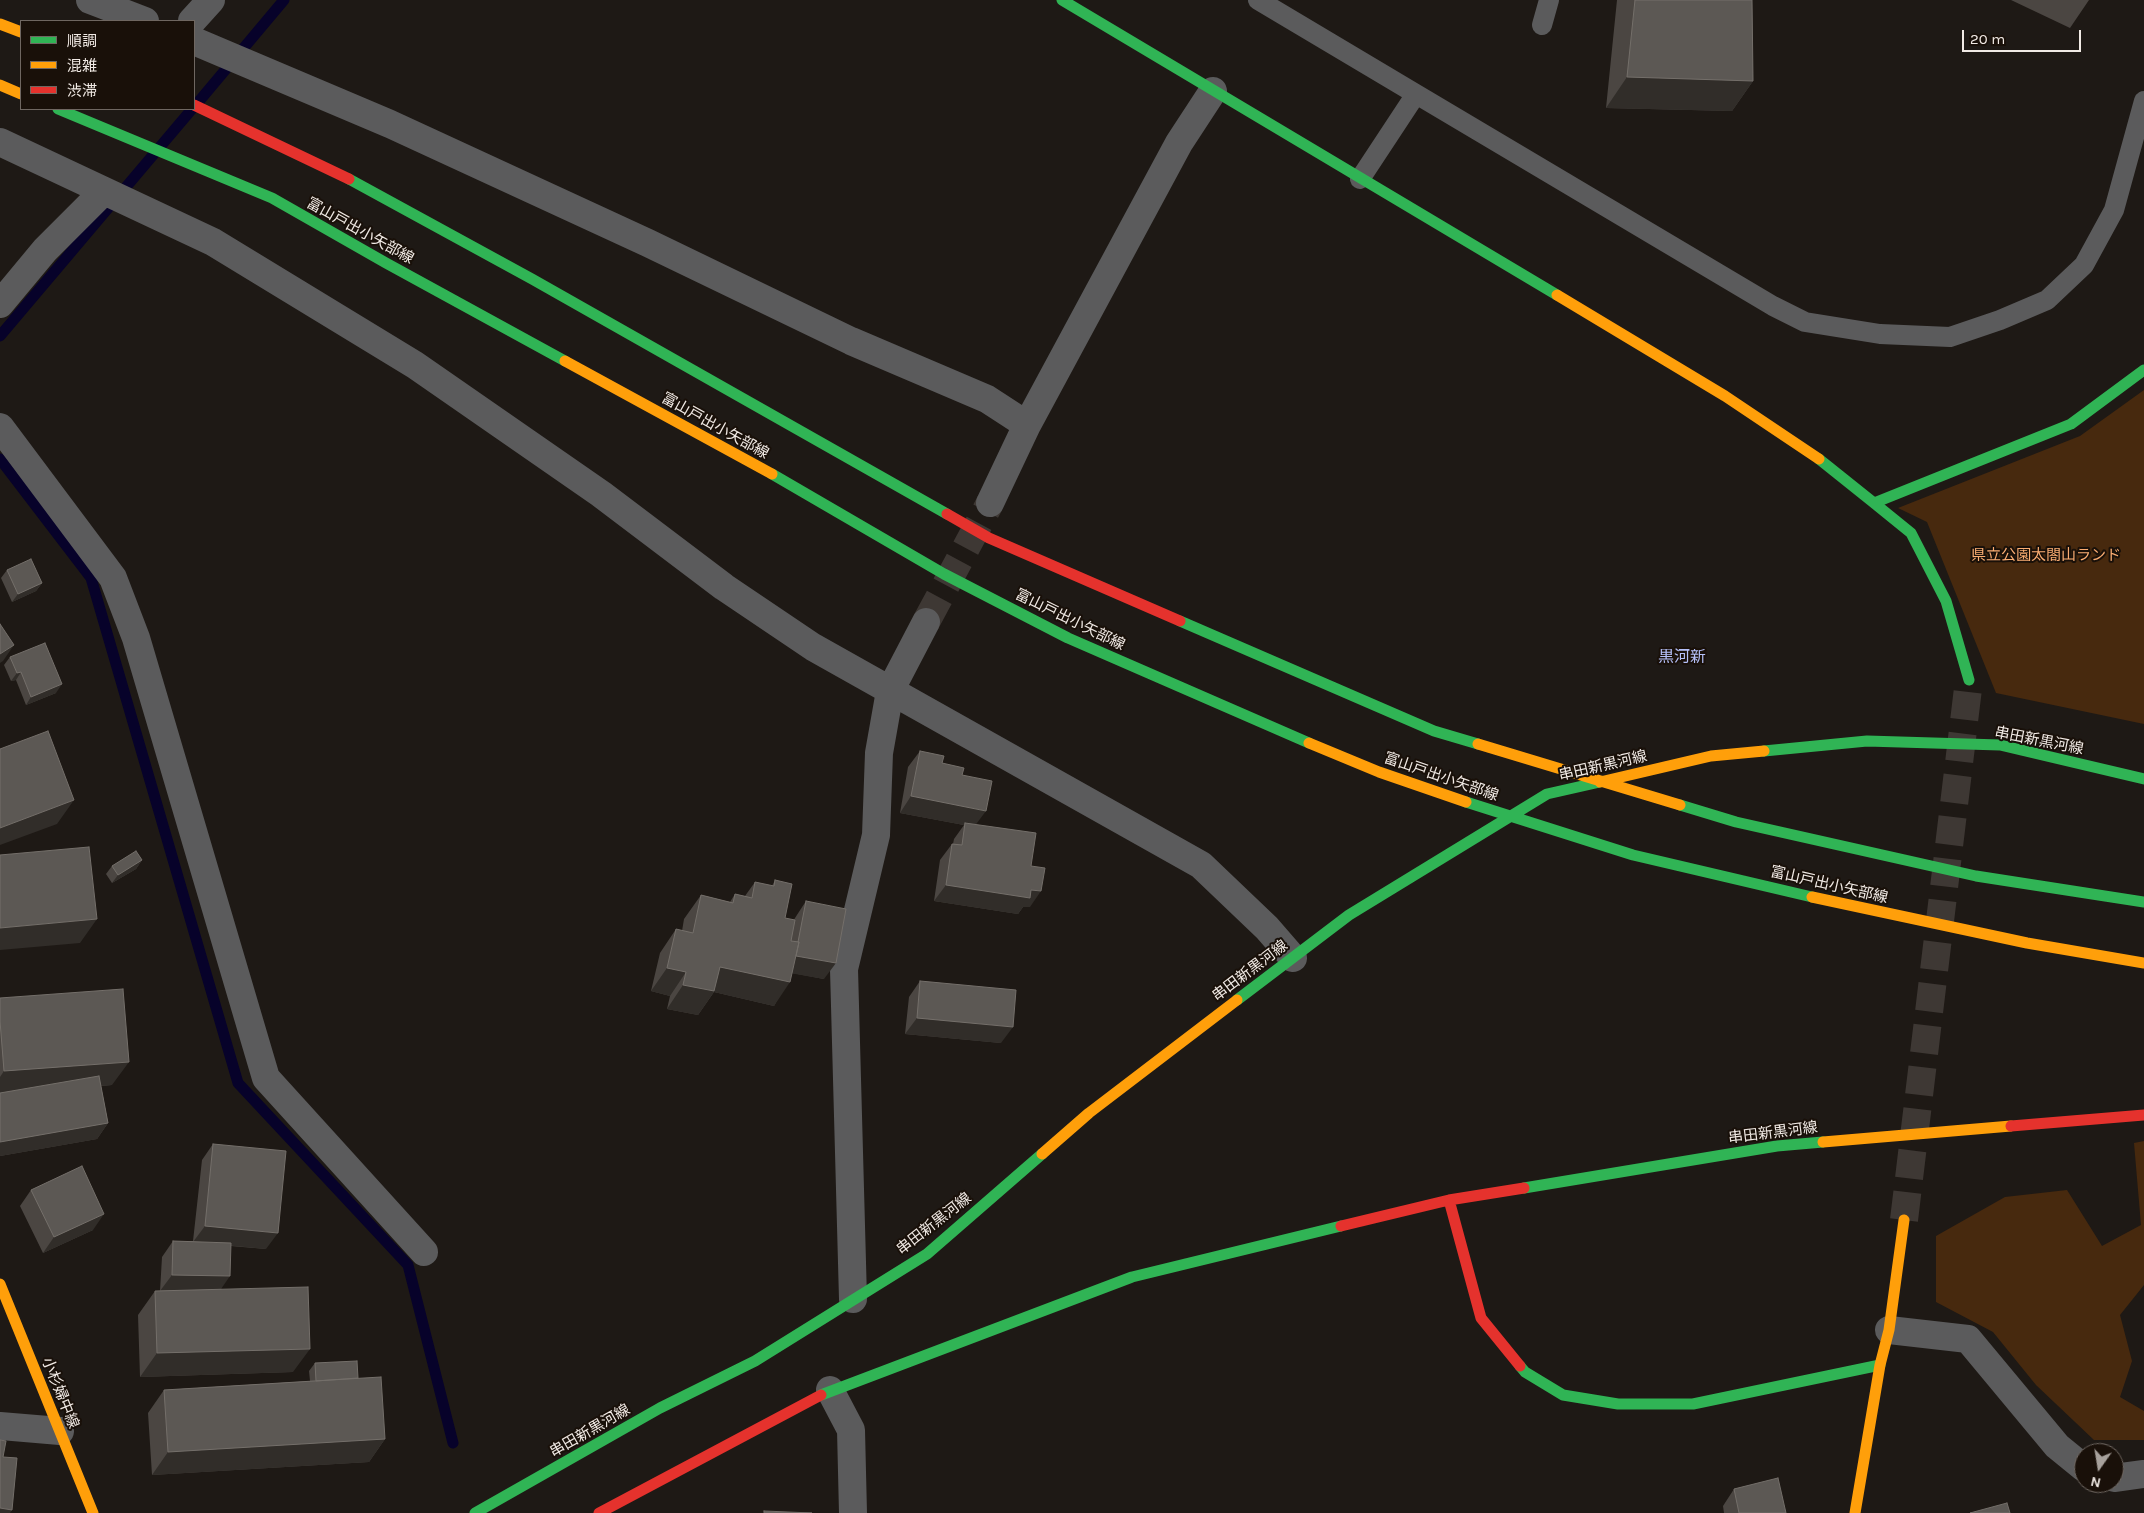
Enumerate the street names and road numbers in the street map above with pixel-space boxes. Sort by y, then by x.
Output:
street label: 富山戸出小矢部線 [303,194,417,268]
street label: 富山戸出小矢部線 [658,389,772,463]
street label: 富山戸出小矢部線 [1012,586,1128,654]
street label: 串田新黒河線 [1993,724,2085,758]
street label: 串田新黒河線 [1557,747,1649,785]
street label: 富山戸出小矢部線 [1381,749,1501,805]
street label: 富山戸出小矢部線 [1769,863,1889,907]
street label: 串田新黒河線 [1209,937,1291,1005]
street label: 串田新黒河線 [1727,1119,1819,1147]
street label: 串田新黒河線 [893,1189,975,1259]
street label: 小杉婦中線 [38,1355,82,1431]
street label: 串田新黒河線 [547,1401,633,1461]

